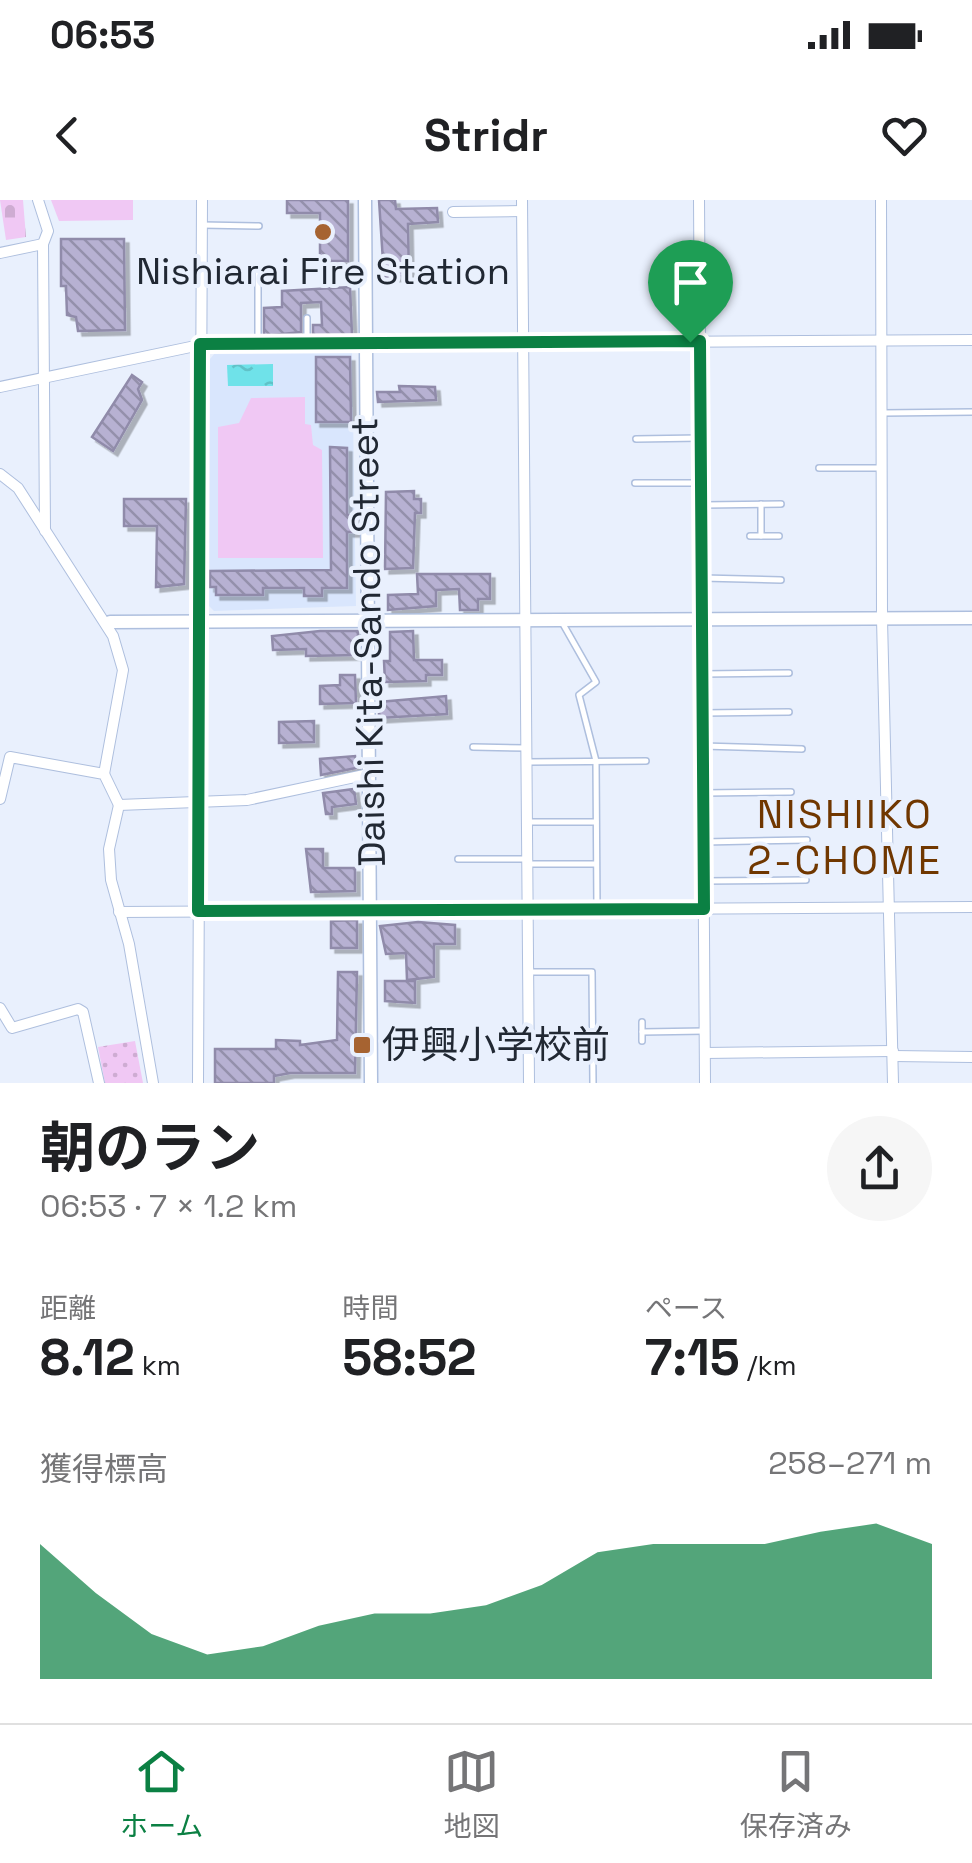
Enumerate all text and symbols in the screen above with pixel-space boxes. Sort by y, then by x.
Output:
text: 06:53 [50,11,155,59]
text: Stridr [424,107,548,164]
icon: back [40,108,95,163]
icon: heart [877,108,932,163]
marker: Nishiarai Fire Station [312,221,334,243]
pin [648,240,733,343]
place label: Nishiarai Fire Station [136,247,510,295]
icon: arrive [663,255,718,310]
street label: Daishi Kita-Sando Street [340,417,396,867]
district label: NISHIIKO 2-CHOME [747,789,943,886]
place label: 伊興小学校前 [382,1021,610,1069]
marker: 伊興小学校前 [351,1034,373,1056]
text: 朝のラン [40,1113,260,1183]
button: share [827,1116,932,1221]
text: 06:53 · 7 × 1.2 km [40,1186,297,1226]
text: 距離 [40,1290,96,1326]
text: 時間 [342,1290,398,1326]
text: ペース [645,1290,727,1326]
text: 8.12 [40,1326,135,1390]
text: 58:52 [342,1326,477,1390]
text: 7:15 [645,1326,740,1390]
text: km [135,1347,181,1383]
text: /km [740,1347,797,1383]
text: 258–271 m [768,1443,932,1483]
text: 獲得標高 [40,1449,168,1489]
tab: ホーム [120,1744,203,1844]
tab: 地図 [444,1744,500,1844]
tab: 保存済み [740,1744,852,1844]

